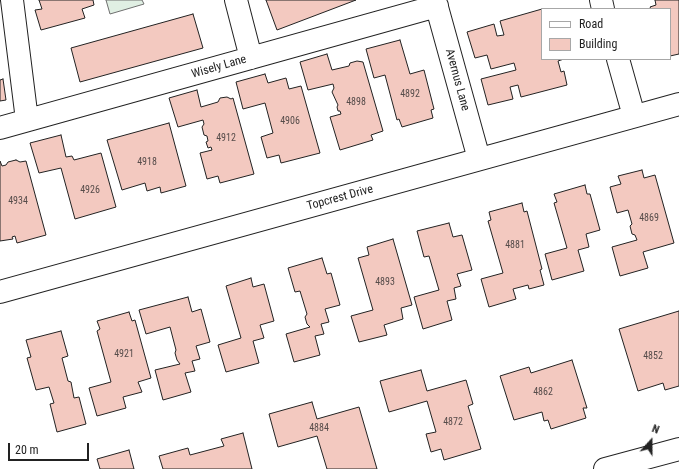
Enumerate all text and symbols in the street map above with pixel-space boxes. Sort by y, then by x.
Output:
legend [541,8,671,60]
text: Road [579,17,603,31]
text: Building [579,37,617,51]
street label: Avernus Lane [442,47,472,113]
street label: Wisely Lane [190,52,248,82]
house number: 4892 [400,88,420,100]
house number: 4898 [346,96,366,108]
house number: 4906 [280,115,300,127]
house number: 4912 [216,132,236,144]
house number: 4918 [137,156,157,168]
street label: Topcrest Drive [305,182,375,214]
house number: 4926 [80,184,100,196]
house number: 4934 [8,195,28,207]
house number: 4869 [639,212,659,224]
house number: 4881 [505,239,525,251]
house number: 4893 [375,276,395,288]
house number: 4921 [114,348,134,360]
house number: 4852 [643,350,663,362]
house number: 4862 [533,386,553,398]
house number: 4872 [443,416,463,428]
north arrow [631,421,671,461]
house number: 4884 [309,422,329,434]
text: N [650,422,661,437]
scale bar [10,435,91,461]
text: 20 m [15,443,39,457]

